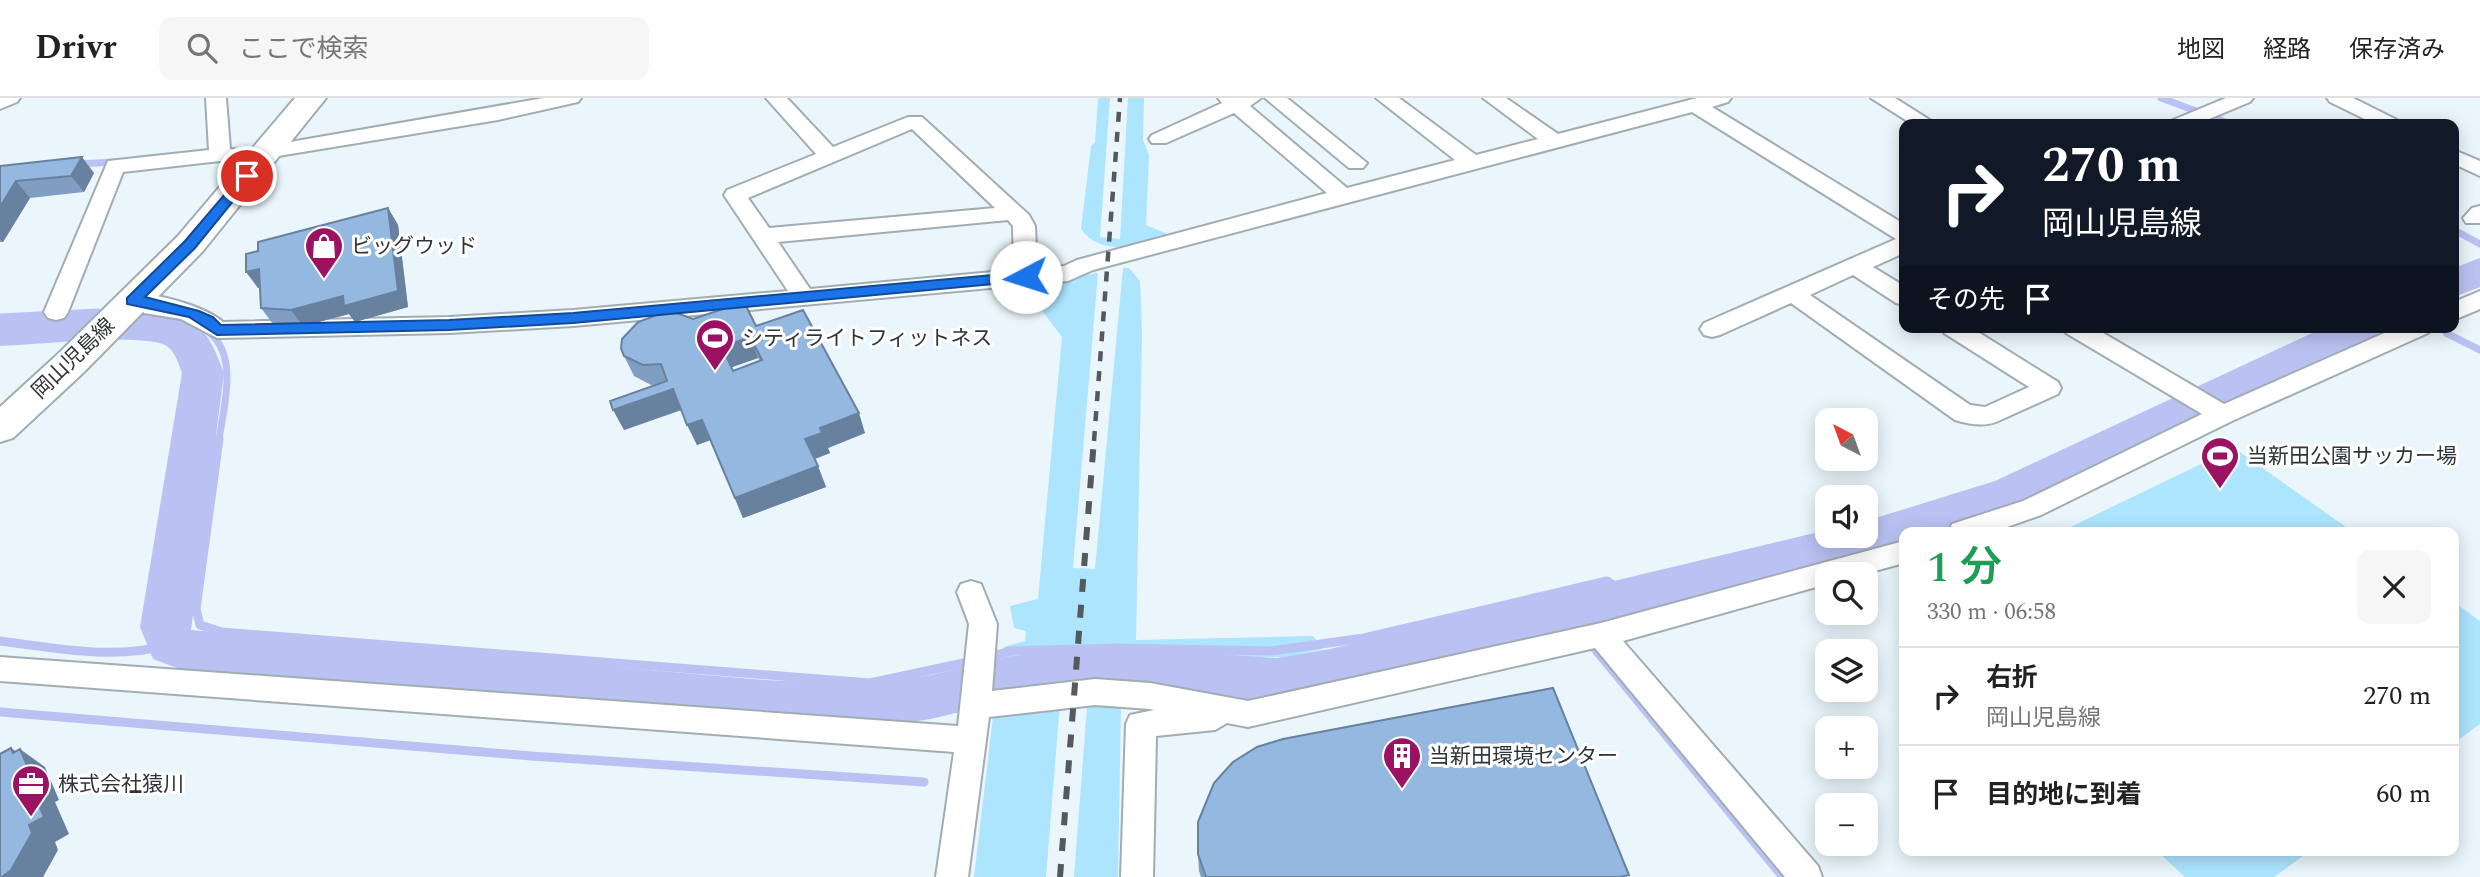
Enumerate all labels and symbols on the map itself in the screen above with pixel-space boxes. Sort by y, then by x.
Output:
pin [217,146,277,206]
shop icon: ビッグウッド [303,225,345,280]
place label: ビッグウッド [351,231,477,263]
position arrow [989,240,1063,314]
street label: 岡山児島線 [25,311,123,407]
sports icon: シティライトフィットネス [694,317,736,372]
place label: シティライトフィットネス [742,323,992,355]
north arrow [1815,408,1878,471]
sports icon: 当新田公園サッカー場 [2199,435,2241,490]
place label: 当新田公園サッカー場 [2247,441,2457,473]
building icon: 当新田環境センター [1381,735,1423,790]
place label: 当新田環境センター [1429,741,1618,773]
office icon: 株式会社猿川 [10,763,52,818]
place label: 株式会社猿川 [58,769,184,801]

